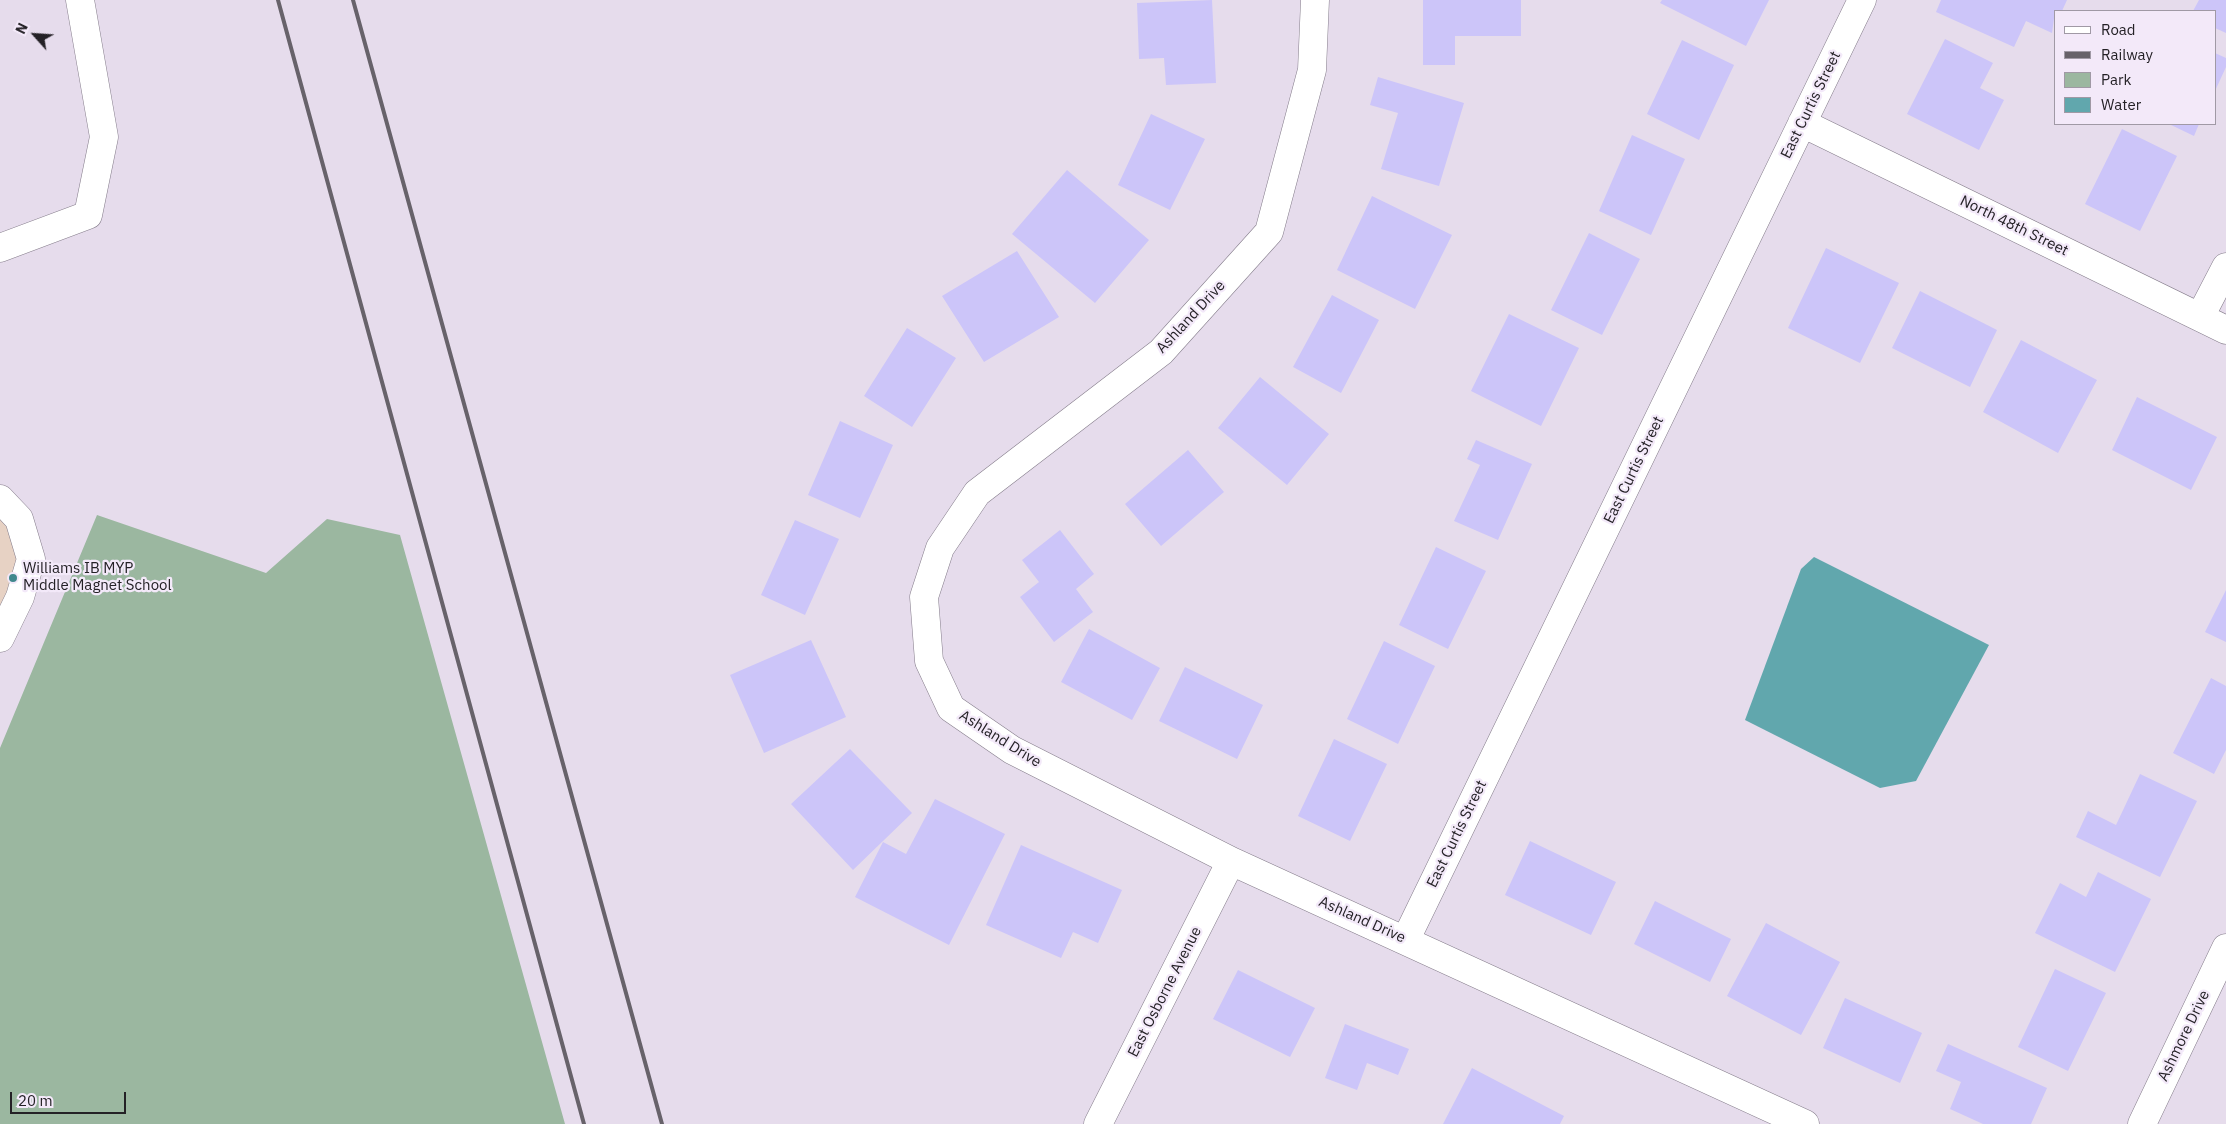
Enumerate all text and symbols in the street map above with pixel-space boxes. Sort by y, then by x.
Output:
north arrow [10,10,60,60]
legend [2054,10,2216,125]
text: N [11,20,32,37]
text: Road [2101,20,2136,39]
text: Railway [2101,45,2153,64]
street label: East Curtis Street [1777,48,1845,162]
text: Park [2101,70,2131,89]
text: Water [2101,95,2141,114]
street label: North 48th Street [1957,192,2071,260]
street label: Ashland Drive [1153,277,1229,357]
street label: East Curtis Street [1600,413,1668,527]
place label: Williams IB MYP Middle Magnet School [23,560,172,595]
marker: Williams IB MYP Middle Magnet School [7,572,19,584]
street label: Ashland Drive [956,707,1044,771]
street label: East Curtis Street [1423,777,1491,891]
street label: Ashland Drive [1316,893,1408,947]
street label: East Osborne Avenue [1124,924,1206,1060]
street label: Ashmore Drive [2154,988,2214,1084]
scale bar [12,1082,129,1114]
text: 20 m [18,1091,53,1110]

